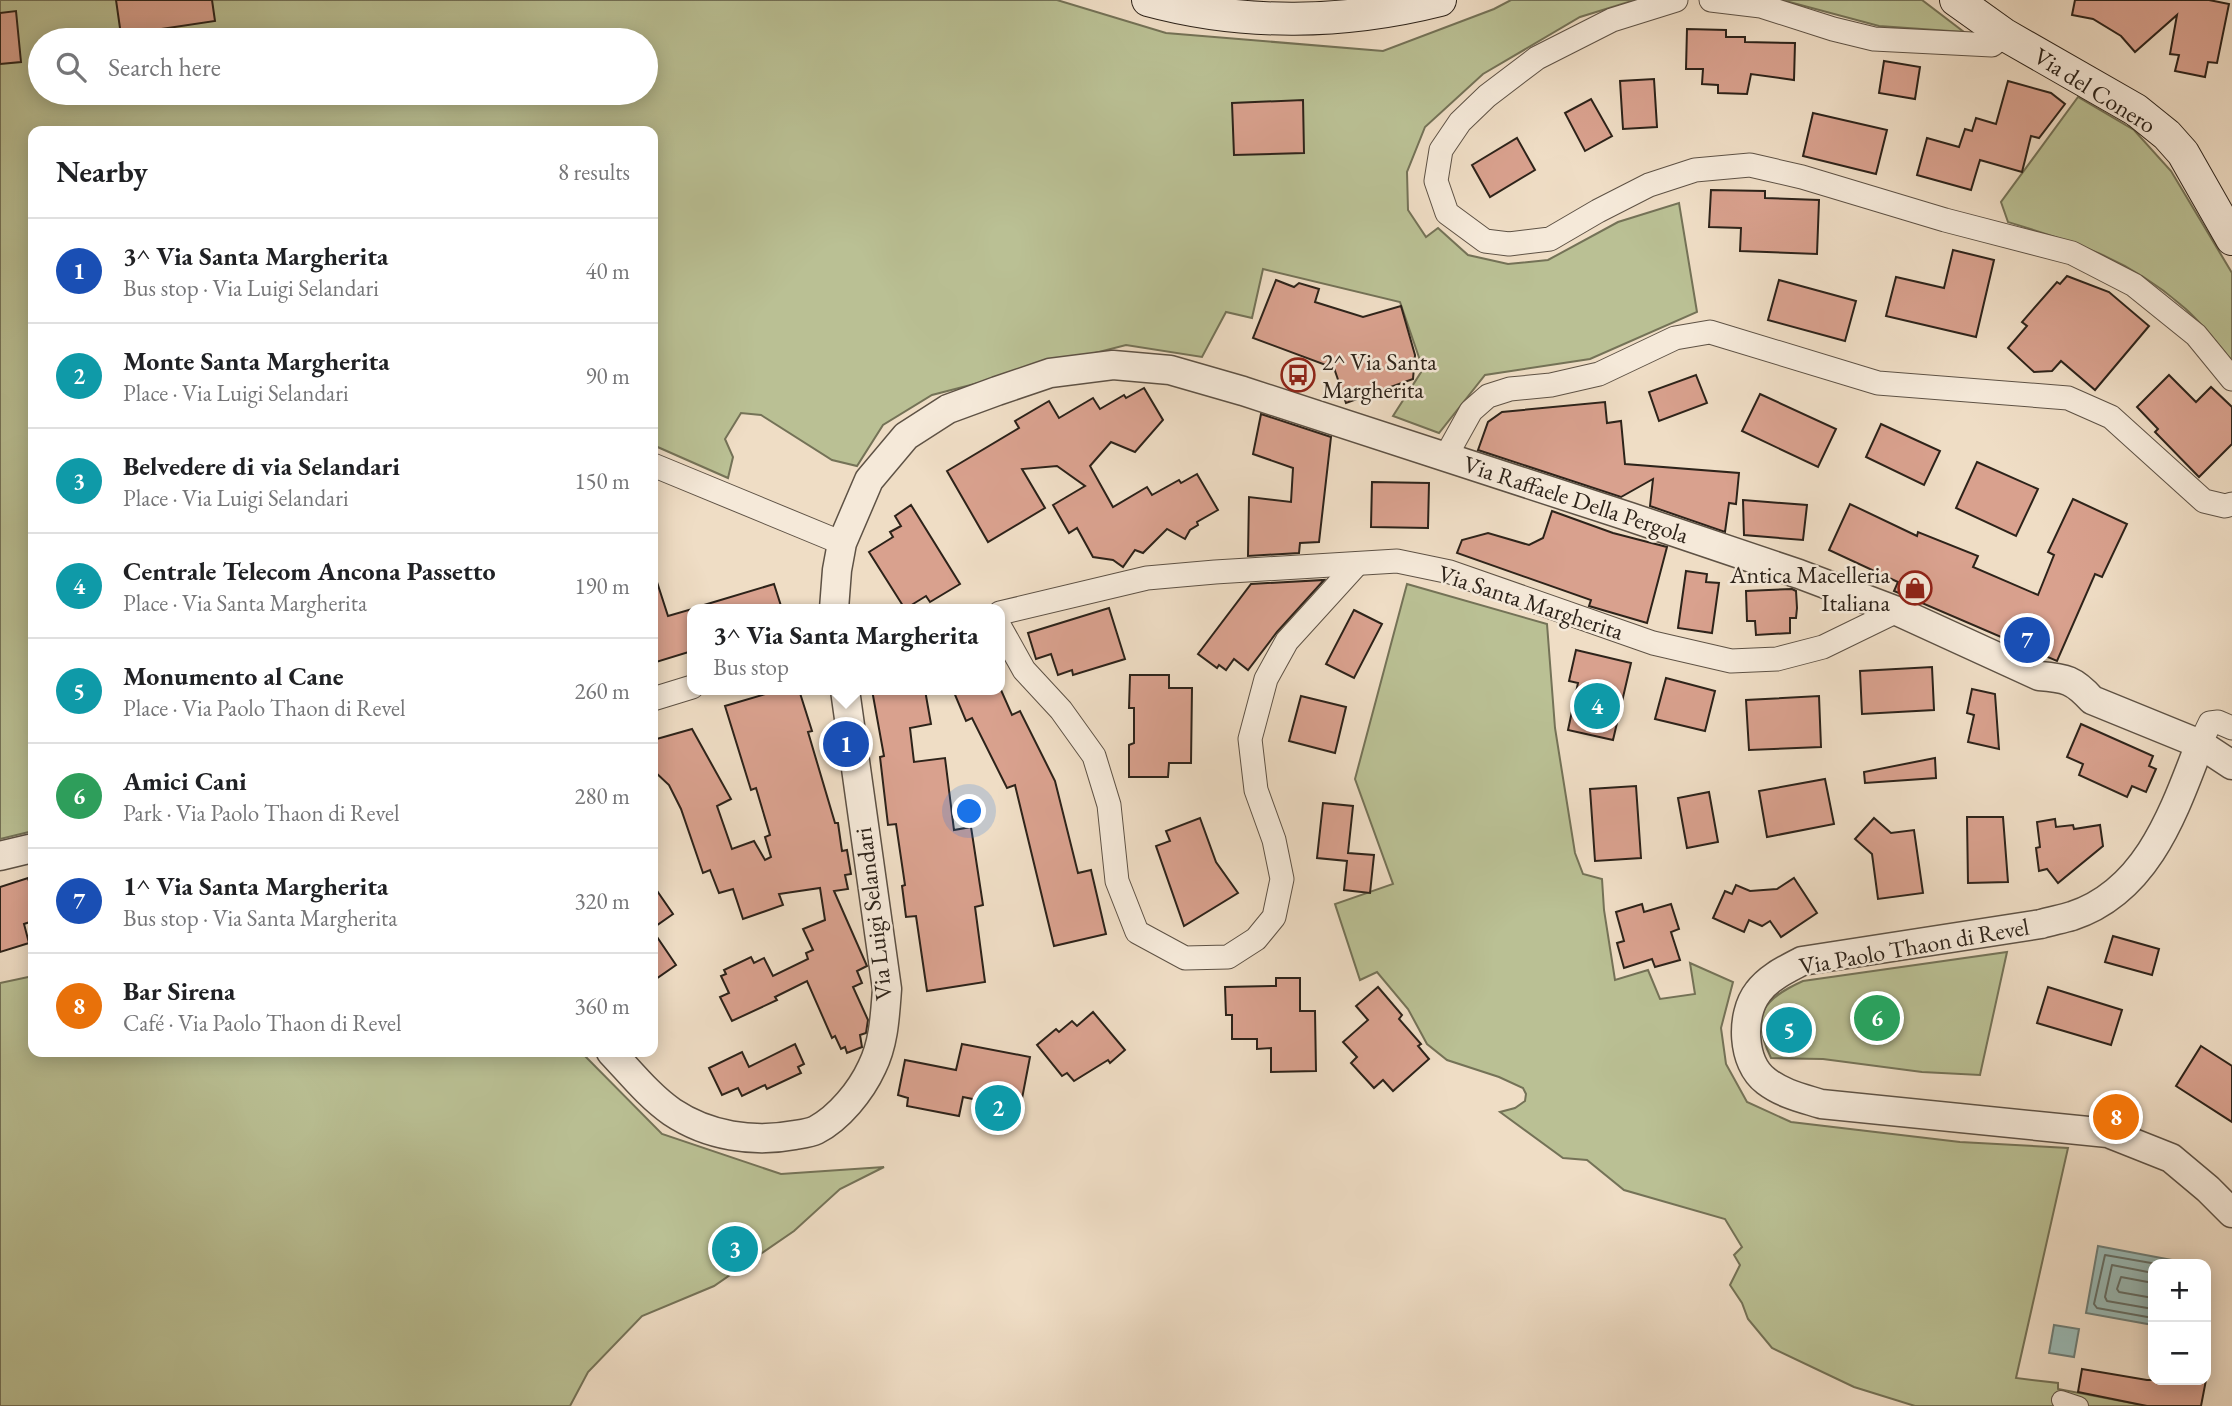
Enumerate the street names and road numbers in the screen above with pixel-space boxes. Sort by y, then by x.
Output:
street label: Via del Conero [2028,40,2162,140]
street label: Via Raffaele Della Pergola [1460,448,1693,550]
street label: Via Santa Margherita [1434,557,1628,647]
street label: Via Luigi Selandari [847,826,899,1002]
street label: Via Paolo Thaon di Revel [1796,910,2032,982]

